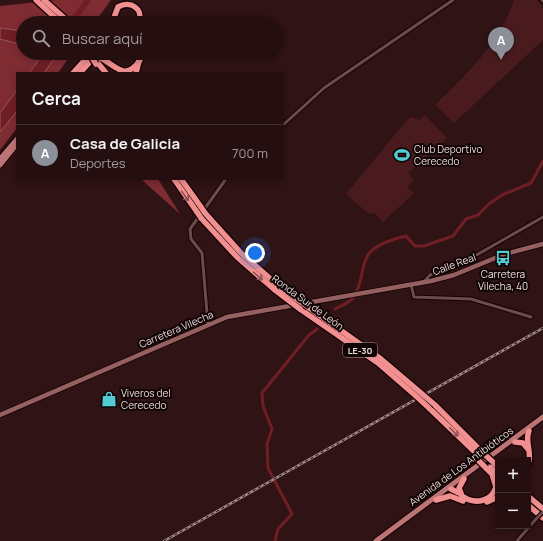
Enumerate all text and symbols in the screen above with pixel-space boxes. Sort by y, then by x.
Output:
search box [16,16,284,60]
icon: search [30,27,52,49]
pin: A [488,27,514,60]
text: Buscar aquí [62,28,143,49]
text: Cerca [32,87,81,110]
text: Casa de Galicia [70,133,180,154]
place label: Club Deportivo Cerecedo [414,142,482,168]
text: A [41,144,49,162]
text: 700 m [232,144,268,162]
sports icon: Club Deportivo Cerecedo [393,146,411,164]
text: Deportes [70,154,126,172]
one-way arrow [181,190,189,201]
your location [245,243,265,263]
bus stop icon: Carretera Vilecha, 40 [494,249,512,267]
street label: Calle Real [430,250,478,278]
place label: Carretera Vilecha, 40 [478,267,528,293]
one-way arrow [252,271,263,280]
street label: Ronda Sur de León [269,271,347,333]
street label: Carretera Vilecha [137,307,215,351]
road number: LE-30 [343,343,377,357]
place label: Viveros del Cerecedo [121,386,171,412]
shop icon: Viveros del Cerecedo [100,390,118,408]
street label: Avenida de Los Antibióticos [406,423,516,509]
one-way arrow [449,427,459,437]
map controls [495,457,531,529]
button: + [495,457,531,493]
button: − [495,493,531,529]

